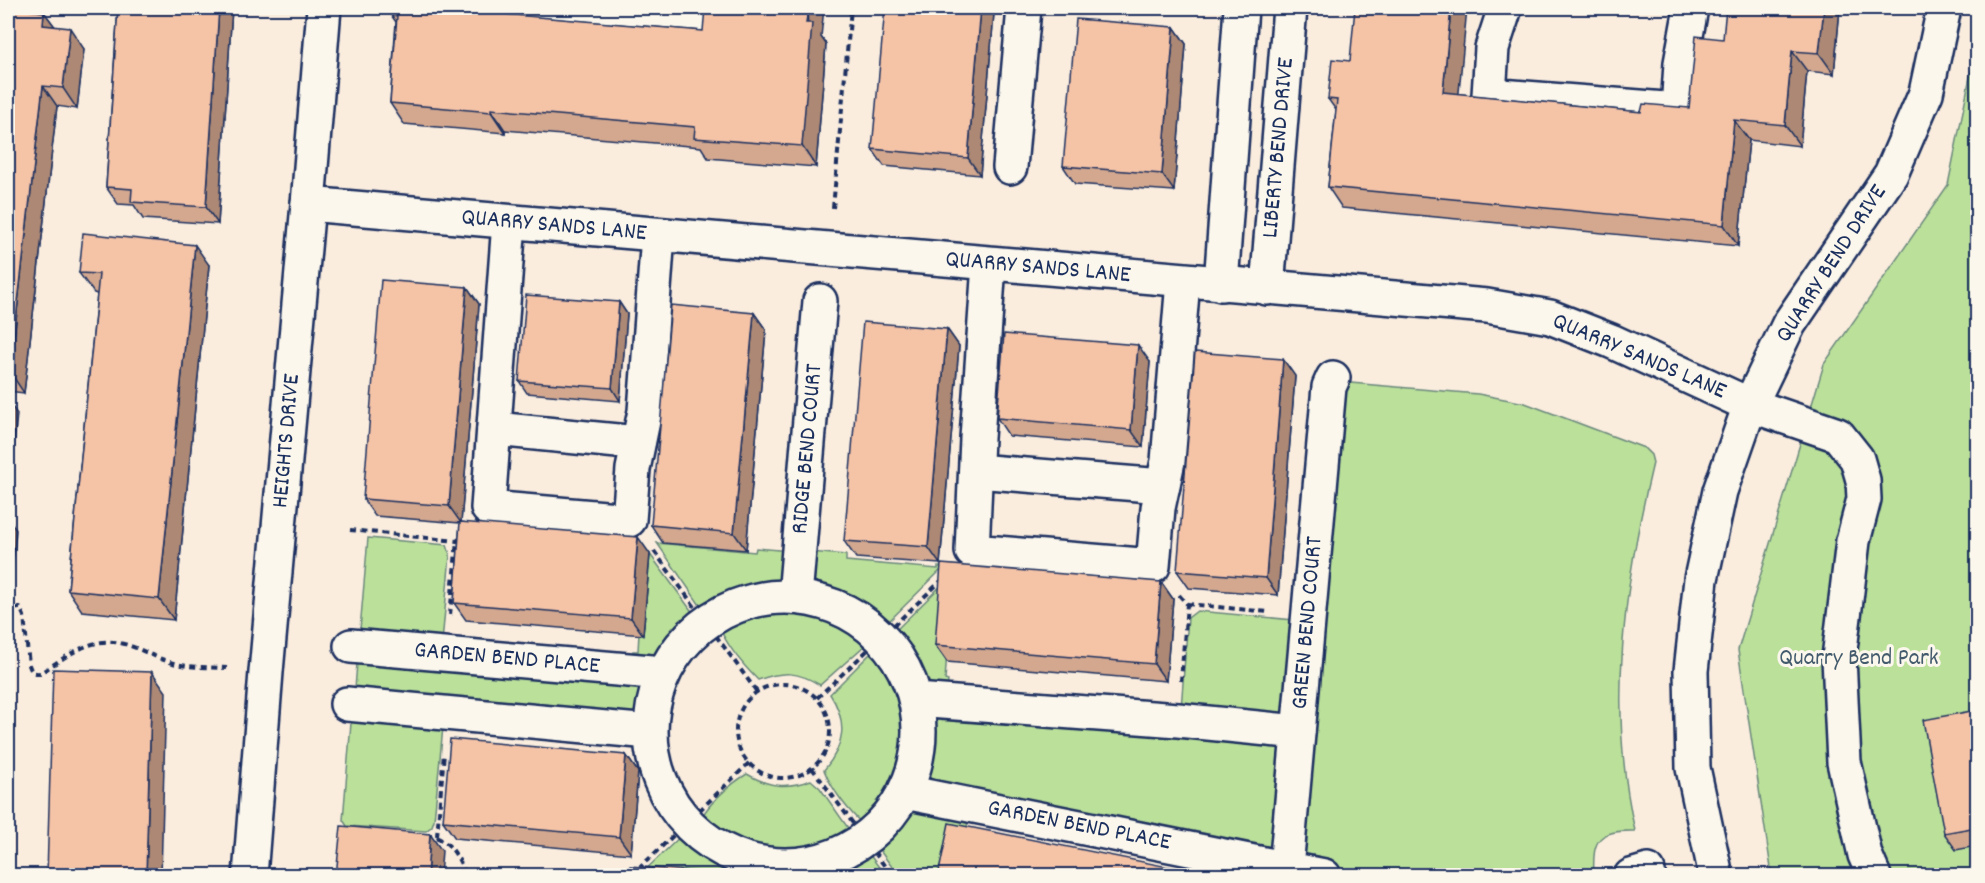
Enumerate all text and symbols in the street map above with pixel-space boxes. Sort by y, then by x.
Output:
street label: LIBERTY BEND DRIVE [1254,56,1304,240]
street label: QUARRY BEND DRIVE [1768,178,1896,350]
street label: QUARRY SANDS LANE [460,201,648,251]
street label: QUARRY SANDS LANE [944,243,1132,293]
street label: QUARRY SANDS LANE [1547,305,1731,409]
street label: RIDGE BEND COURT [784,362,832,535]
street label: HEIGHTS DRIVE [264,372,310,510]
street label: GREEN BEND COURT [1284,535,1333,711]
street label: GARDEN BEND PLACE [413,634,601,684]
park label: Quarry Bend Park [1779,642,1939,676]
street label: GARDEN BEND PLACE [984,792,1174,860]

